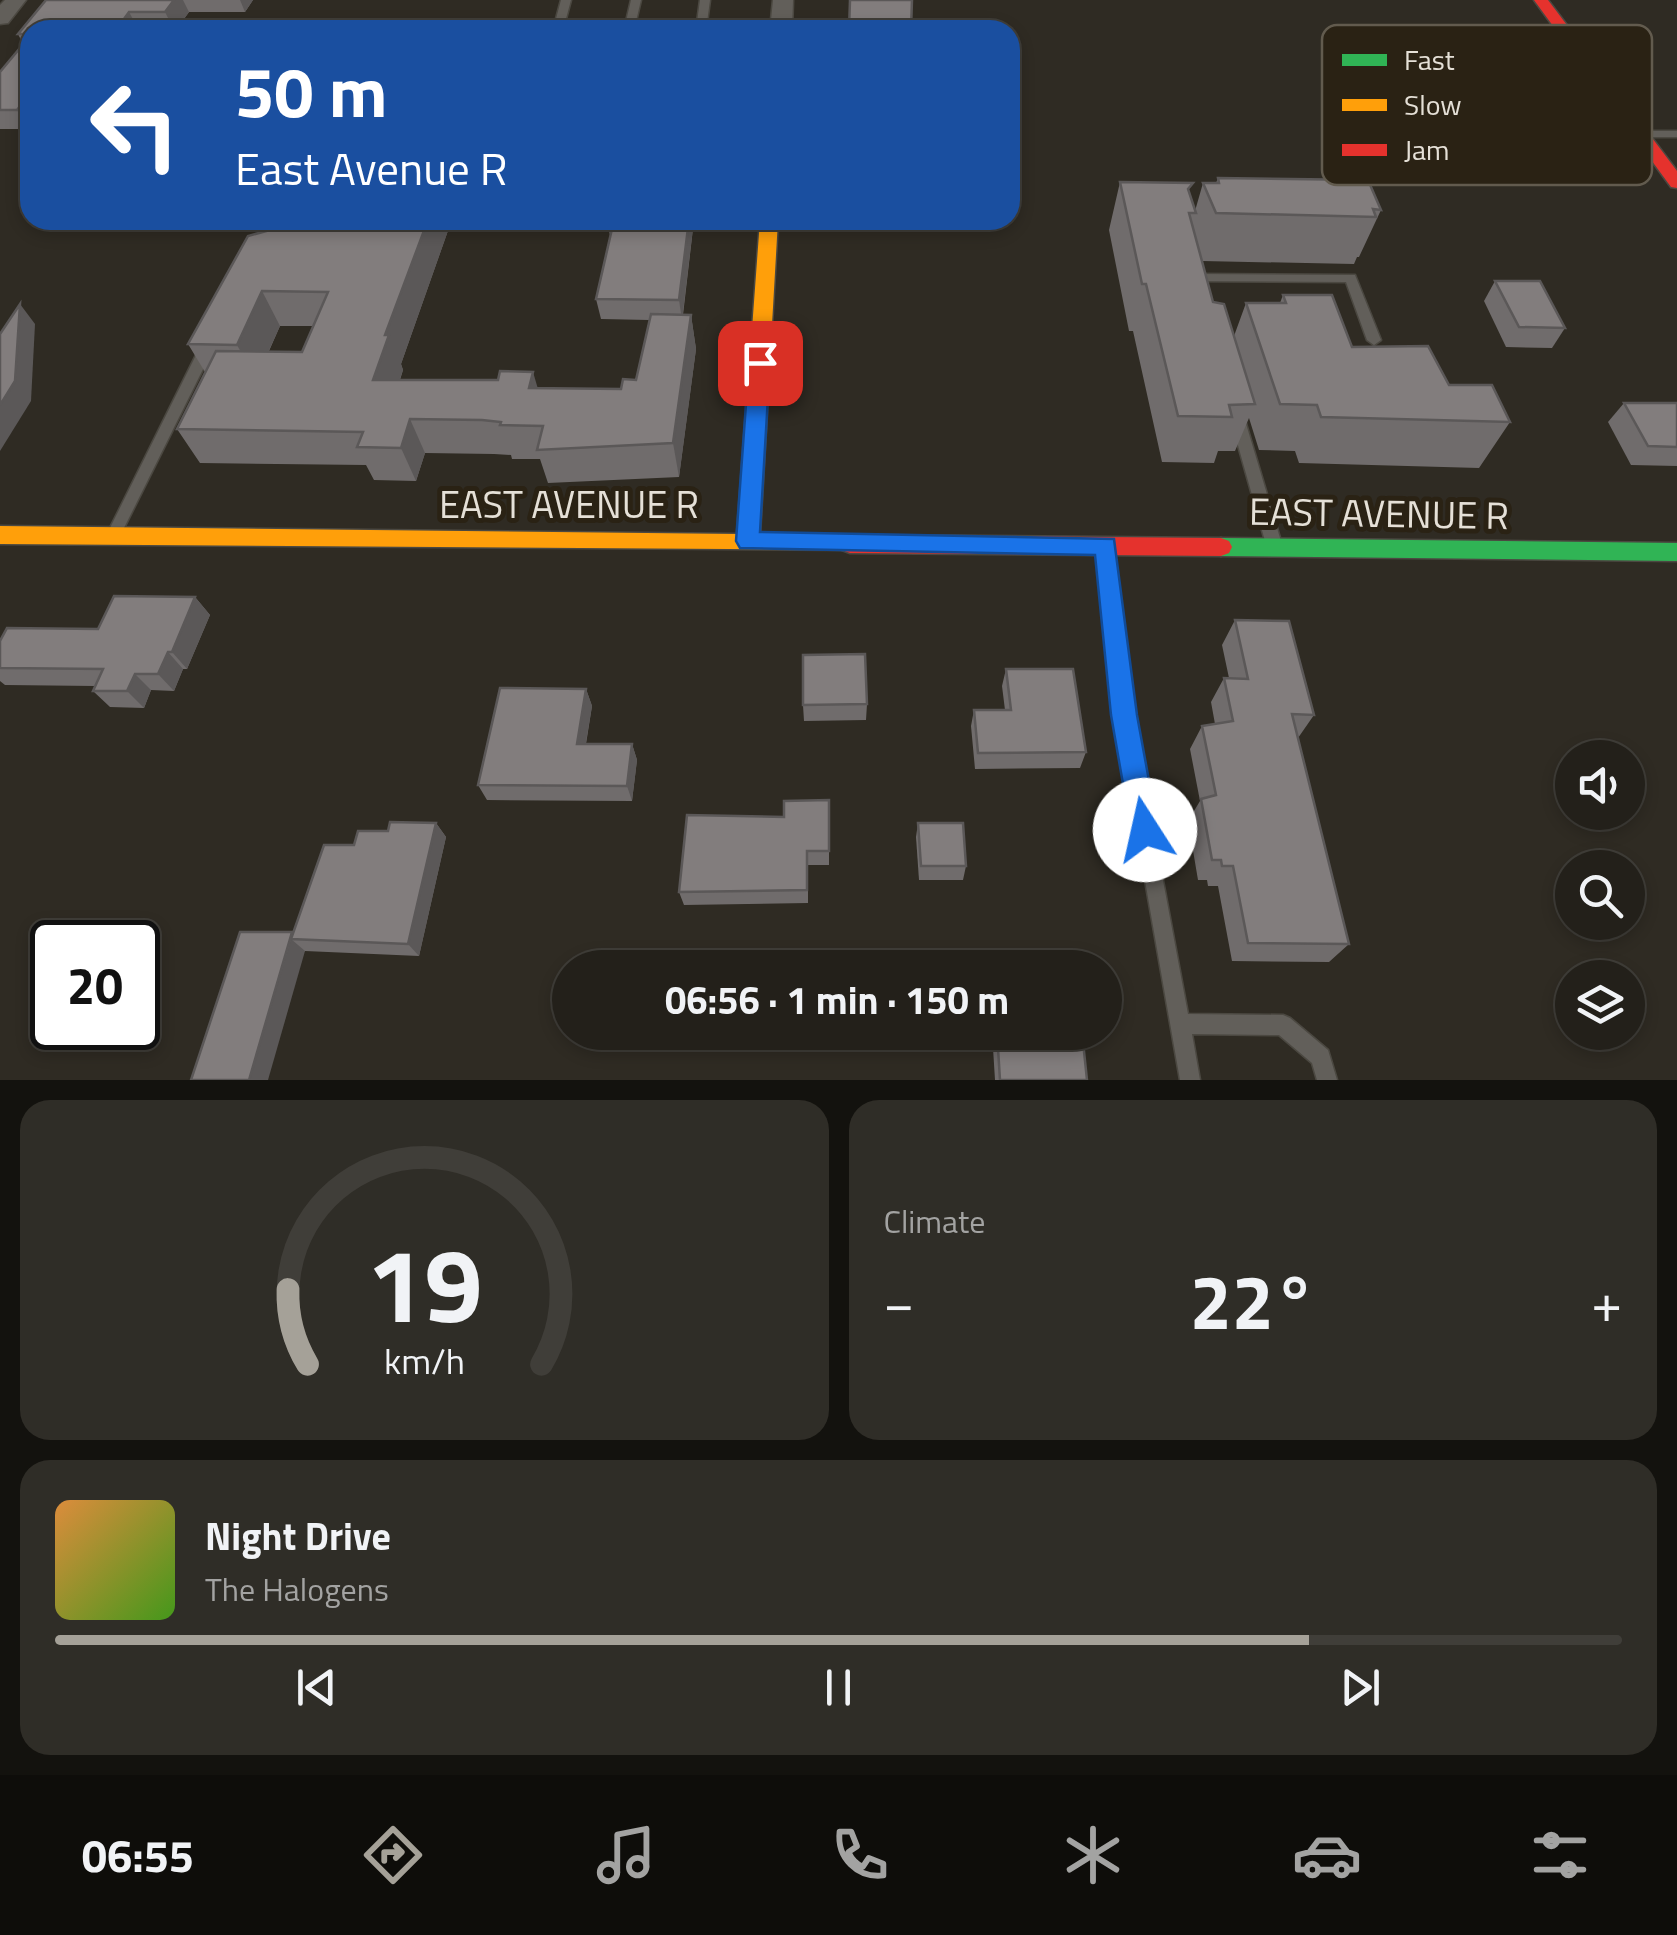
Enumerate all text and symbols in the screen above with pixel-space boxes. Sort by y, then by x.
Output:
legend [1322,25,1652,185]
text: 50 m [235,38,388,144]
text: Fast [1404,38,1455,81]
icon: left [70,60,200,190]
text: Slow [1404,83,1462,126]
text: Jam [1404,128,1450,171]
text: East Avenue R [235,134,507,202]
pin [718,321,803,406]
icon: arrive [733,336,788,391]
street label: EAST AVENUE R [439,475,699,533]
street label: EAST AVENUE R [1249,482,1510,544]
map controls [1555,740,1645,1050]
button: sound [1555,740,1645,830]
position arrow [1093,778,1197,882]
button: search [1555,850,1645,940]
speed limit sign: 20 [30,920,160,1050]
button: layers [1555,960,1645,1050]
text: 06:56 · 1 min · 150 m [665,971,1009,1029]
text: Climate [884,1197,985,1245]
text: 19 [366,1204,482,1362]
text: 22° [1190,1244,1316,1358]
text: − [884,1260,914,1343]
text: + [1591,1260,1622,1343]
text: km/h [384,1333,465,1388]
text: Night Drive [205,1507,391,1565]
text: The Halogens [205,1565,389,1613]
icon: previous [289,1660,344,1715]
icon: pause [811,1660,866,1715]
icon: next [1333,1660,1388,1715]
icon: directions [358,1820,428,1890]
icon: music [591,1820,661,1890]
icon: phone [825,1820,895,1890]
icon: climate [1058,1820,1128,1890]
icon: car [1292,1820,1362,1890]
icon: filters [1525,1820,1595,1890]
text: 06:55 [82,1821,194,1889]

